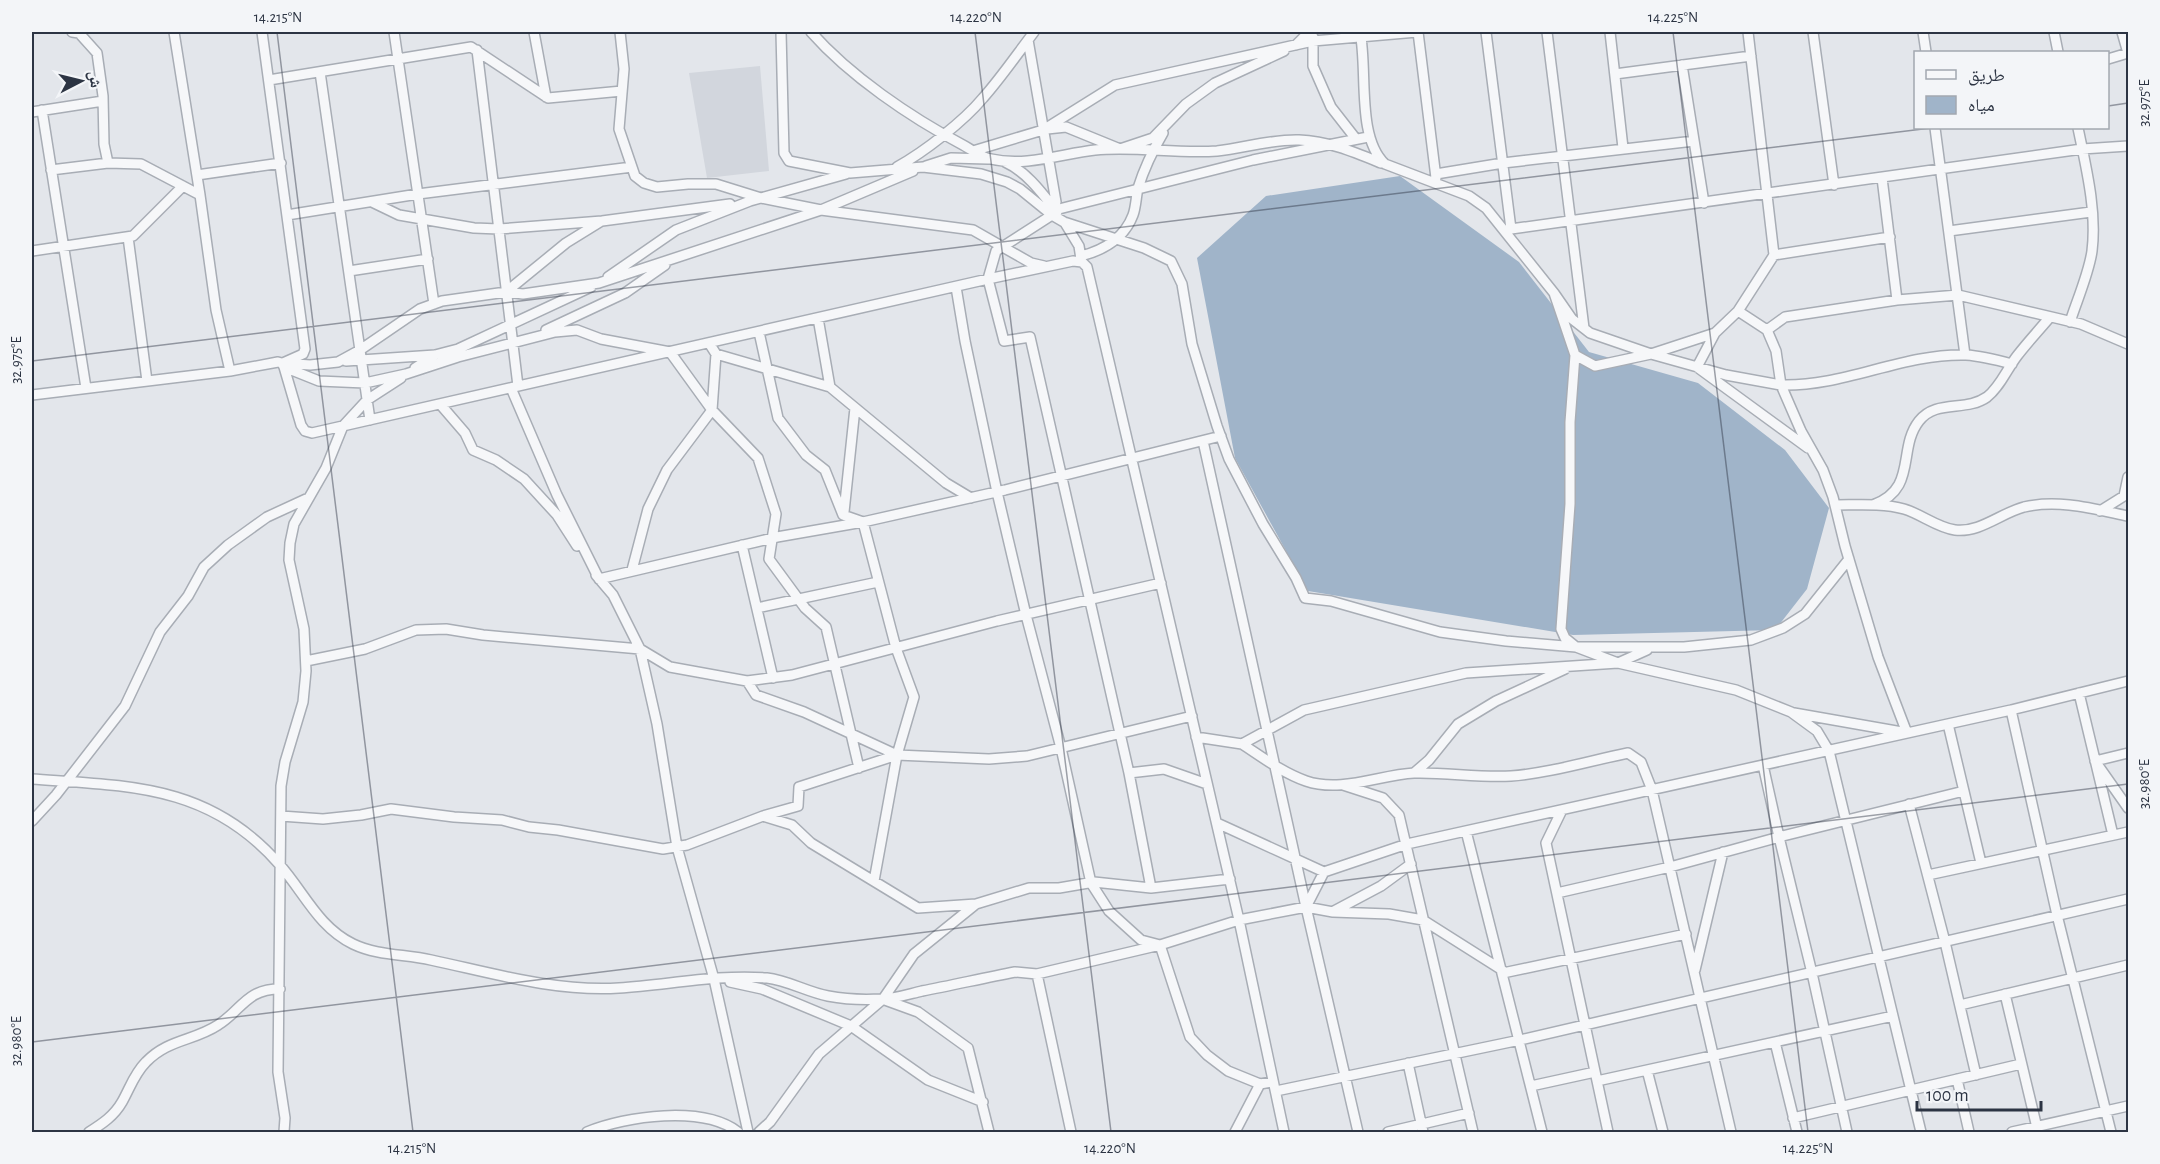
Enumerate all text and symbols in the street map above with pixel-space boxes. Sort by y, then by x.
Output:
text: 14.215°N [254,10,302,25]
text: 14.220°N [950,10,1002,25]
text: 14.225°N [1648,10,1698,25]
north arrow [51,51,111,111]
legend [1914,51,2109,129]
text: طريق [1968,67,2005,86]
text: ش [85,70,104,89]
text: 32.975°E [2137,79,2152,127]
text: مياه [1968,97,1995,115]
text: 32.975°E [9,336,24,384]
text: 32.980°E [2137,759,2152,809]
text: 32.980°E [9,1016,24,1066]
scale bar [1917,1074,2042,1112]
text: 100 m [1926,1087,1969,1105]
text: 14.215°N [388,1141,436,1156]
text: 14.220°N [1084,1141,1136,1156]
text: 14.225°N [1783,1141,1833,1156]

